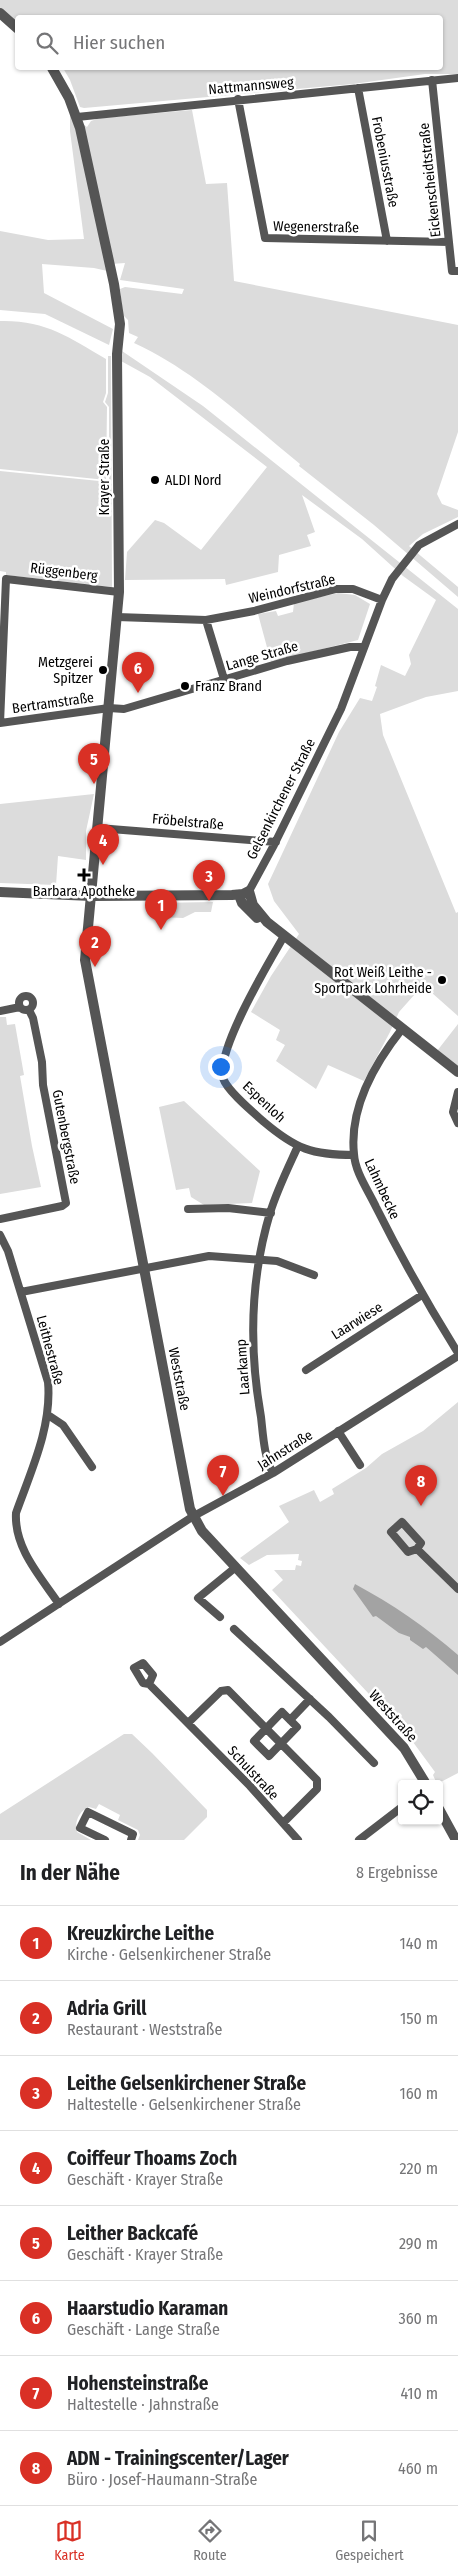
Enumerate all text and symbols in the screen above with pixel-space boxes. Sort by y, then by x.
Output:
search box [15,15,443,70]
icon: search [33,29,61,57]
text: Hier suchen [73,31,165,54]
street label: Nattmannsweg [208,74,295,98]
street label: Frobeniusstraße [368,115,402,209]
street label: Eickenscheidtstraße [416,122,444,238]
street label: Wegenerstraße [273,218,359,236]
street label: Krayer Straße [96,438,113,516]
place label: ALDI Nord [165,472,222,489]
marker: ALDI Nord [149,474,161,486]
street label: Rüggenberg [29,559,99,585]
street label: Weindorfstraße [247,571,337,607]
street label: Lange Straße [224,638,300,674]
pin: 6 [122,652,154,693]
place label: Metzgerei Spitzer [38,654,93,687]
marker: Metzgerei Spitzer [97,664,109,676]
place label: Franz Brand [195,678,262,695]
marker: Franz Brand [179,680,191,692]
street label: Bertramstraße [11,689,95,717]
street label: Gelsenkirchener Straße [243,736,319,862]
pin: 5 [78,743,110,784]
street label: Fröbelstraße [151,810,225,834]
pin: 4 [87,824,119,865]
pin: 3 [193,860,225,901]
marker: Barbara Apotheke [78,869,90,881]
place label: Barbara Apotheke [33,883,135,900]
pin: 1 [145,889,177,930]
pin: 2 [79,926,111,967]
place label: Rot Weiß Leithe - Sportpark Lohrheide [314,964,432,997]
marker: Rot Weiß Leithe - Sportpark Lohrheide [436,974,448,986]
your location [208,1054,234,1080]
street label: Espenloh [239,1078,289,1126]
street label: Gutenbergstraße [49,1088,83,1186]
street label: Lahmbecke [361,1156,403,1222]
street label: Laarwiese [328,1299,386,1343]
street label: Leithestraße [33,1313,67,1387]
street label: Laarkamp [233,1338,253,1396]
street label: Weststraße [165,1346,193,1412]
street label: Jahnstraße [254,1426,316,1474]
pin: 7 [207,1455,239,1496]
pin: 8 [405,1465,437,1506]
street label: Weststraße [365,1686,421,1746]
street label: Schulstraße [224,1742,282,1804]
map controls [398,1780,443,1825]
button: locate [398,1780,443,1825]
text: In der Nähe [20,1860,120,1886]
text: 8 Ergebnisse [356,1863,438,1882]
text: Kreuzkirche Leithe [67,1922,214,1945]
text: 1 [33,1934,39,1953]
text: 140 m [400,1934,438,1953]
text: Kirche · Gelsenkirchener Straße [67,1945,271,1964]
text: Adria Grill [67,1997,146,2020]
text: 2 [32,2009,40,2028]
text: 150 m [400,2009,438,2028]
text: Restaurant · Weststraße [67,2020,222,2039]
text: Leithe Gelsenkirchener Straße [67,2072,306,2095]
text: 3 [32,2084,40,2103]
text: 160 m [399,2084,438,2103]
text: Haltestelle · Gelsenkirchener Straße [67,2095,301,2114]
text: Coiffeur Thoams Zoch [67,2147,237,2170]
text: 4 [32,2159,40,2178]
text: 220 m [399,2159,438,2178]
text: Geschäft · Krayer Straße [67,2170,223,2189]
text: Leither Backcafé [67,2222,198,2245]
text: 5 [32,2234,40,2253]
text: 290 m [399,2234,438,2253]
text: Geschäft · Krayer Straße [67,2245,223,2264]
text: Haarstudio Karaman [67,2297,228,2320]
text: 6 [32,2309,40,2328]
text: 360 m [398,2309,438,2328]
text: Geschäft · Lange Straße [67,2320,220,2339]
text: Hohensteinstraße [67,2372,208,2395]
text: 7 [33,2384,39,2403]
text: 410 m [400,2384,438,2403]
text: Haltestelle · Jahnstraße [67,2395,219,2414]
text: ADN - Trainingscenter/Lager [67,2447,289,2470]
text: 8 [32,2459,40,2478]
text: 460 m [398,2459,438,2478]
text: Büro · Josef-Haumann-Straße [67,2470,257,2489]
tab: Karte [54,2517,85,2564]
tab: Route [193,2517,227,2564]
tab: Gespeichert [335,2517,404,2564]

